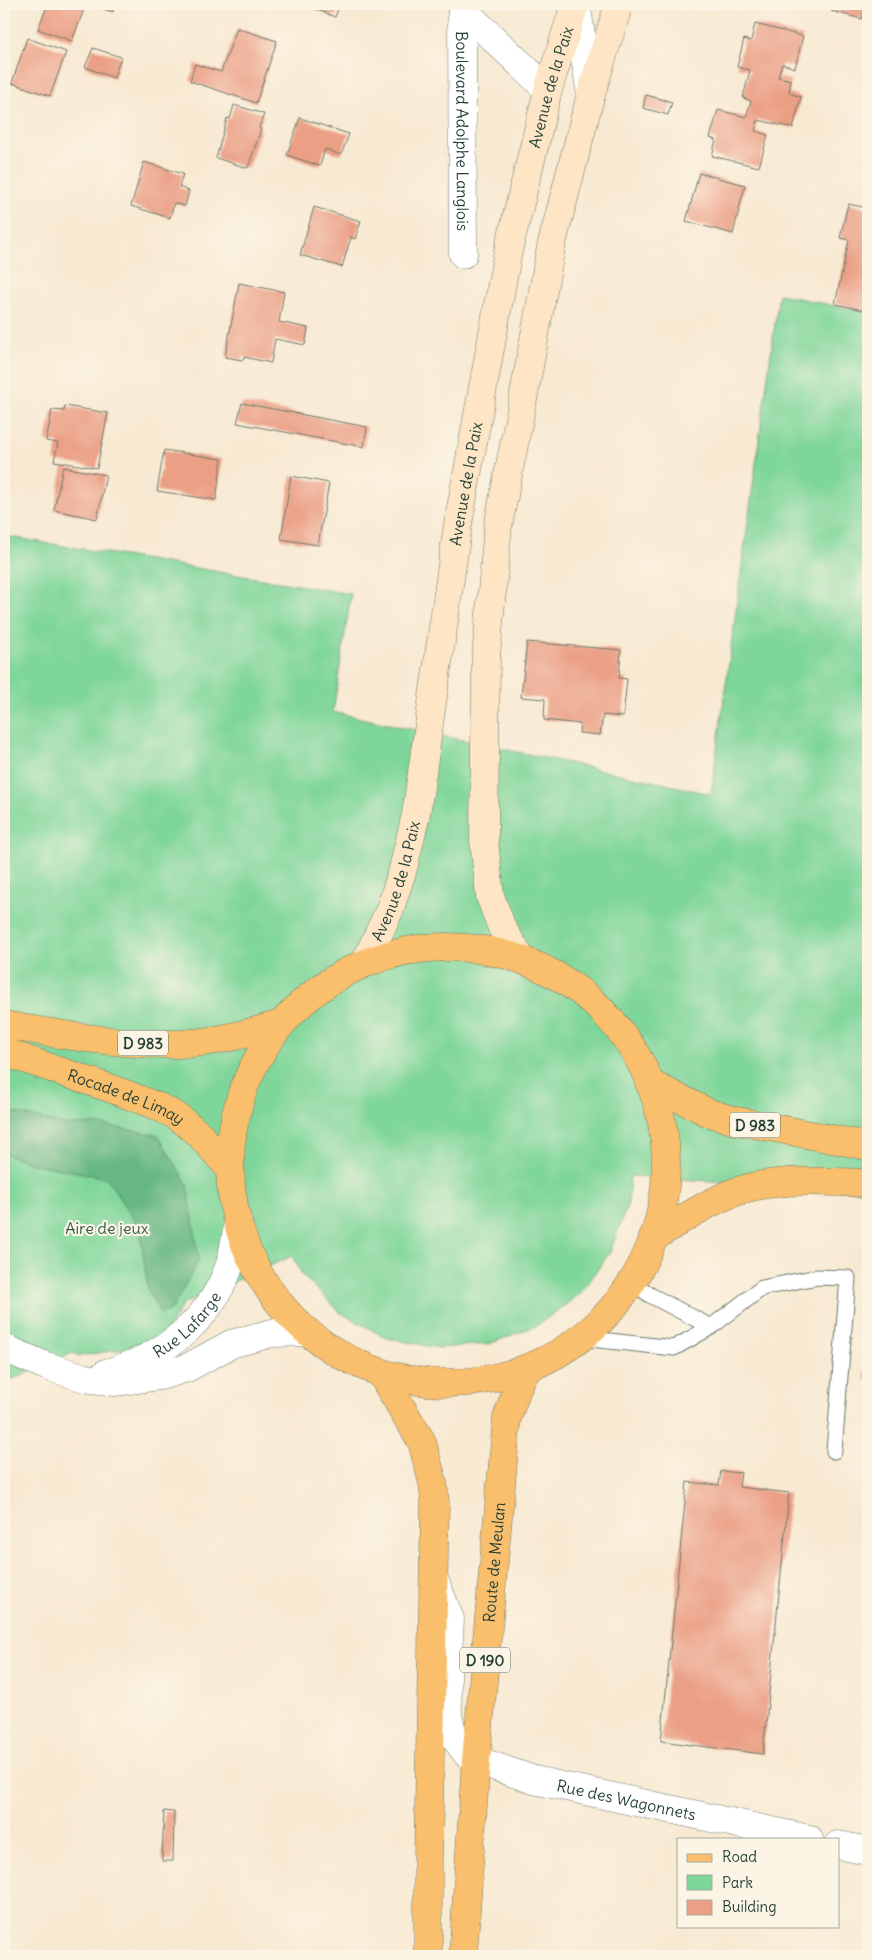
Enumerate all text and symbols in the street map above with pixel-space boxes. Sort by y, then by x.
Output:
street label: Avenue de la Paix [524,24,577,150]
street label: Boulevard Adolphe Langlois [452,31,473,231]
street label: Avenue de la Paix [445,420,487,547]
street label: Avenue de la Paix [367,819,424,944]
road number: D 983 [118,1030,168,1056]
street label: Rocade de Limay [65,1065,189,1129]
road number: D 983 [730,1112,780,1138]
park label: Aire de jeux [65,1218,149,1238]
street label: Rue Lafarge [149,1288,225,1362]
street label: Route de Meulan [479,1501,509,1623]
road number: D 190 [460,1648,510,1672]
street label: Rue des Wagonnets [555,1775,698,1824]
legend [677,1838,840,1928]
text: Road [722,1847,757,1866]
text: Park [722,1873,753,1892]
text: Building [722,1897,777,1916]

